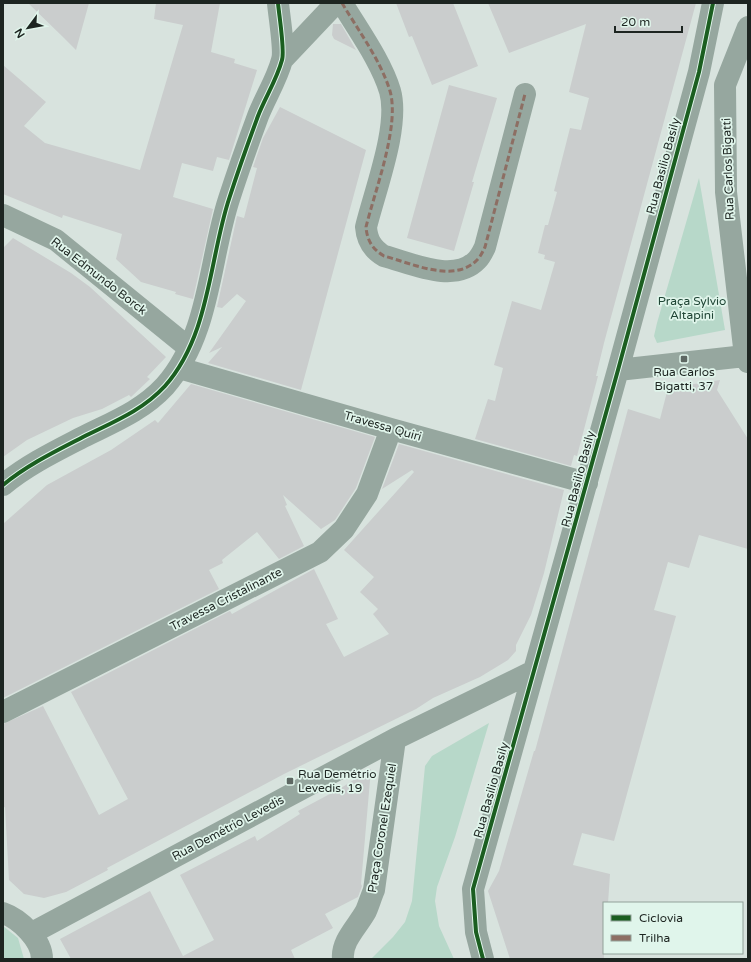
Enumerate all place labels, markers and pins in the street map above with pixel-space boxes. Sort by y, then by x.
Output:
marker: Rua Carlos Bigatti, 37 [679,354,689,364]
place label: Rua Carlos Bigatti, 37 [653,365,715,393]
place label: Rua Demétrio Levedis, 19 [298,767,377,795]
marker: Rua Demétrio Levedis, 19 [285,776,295,786]

